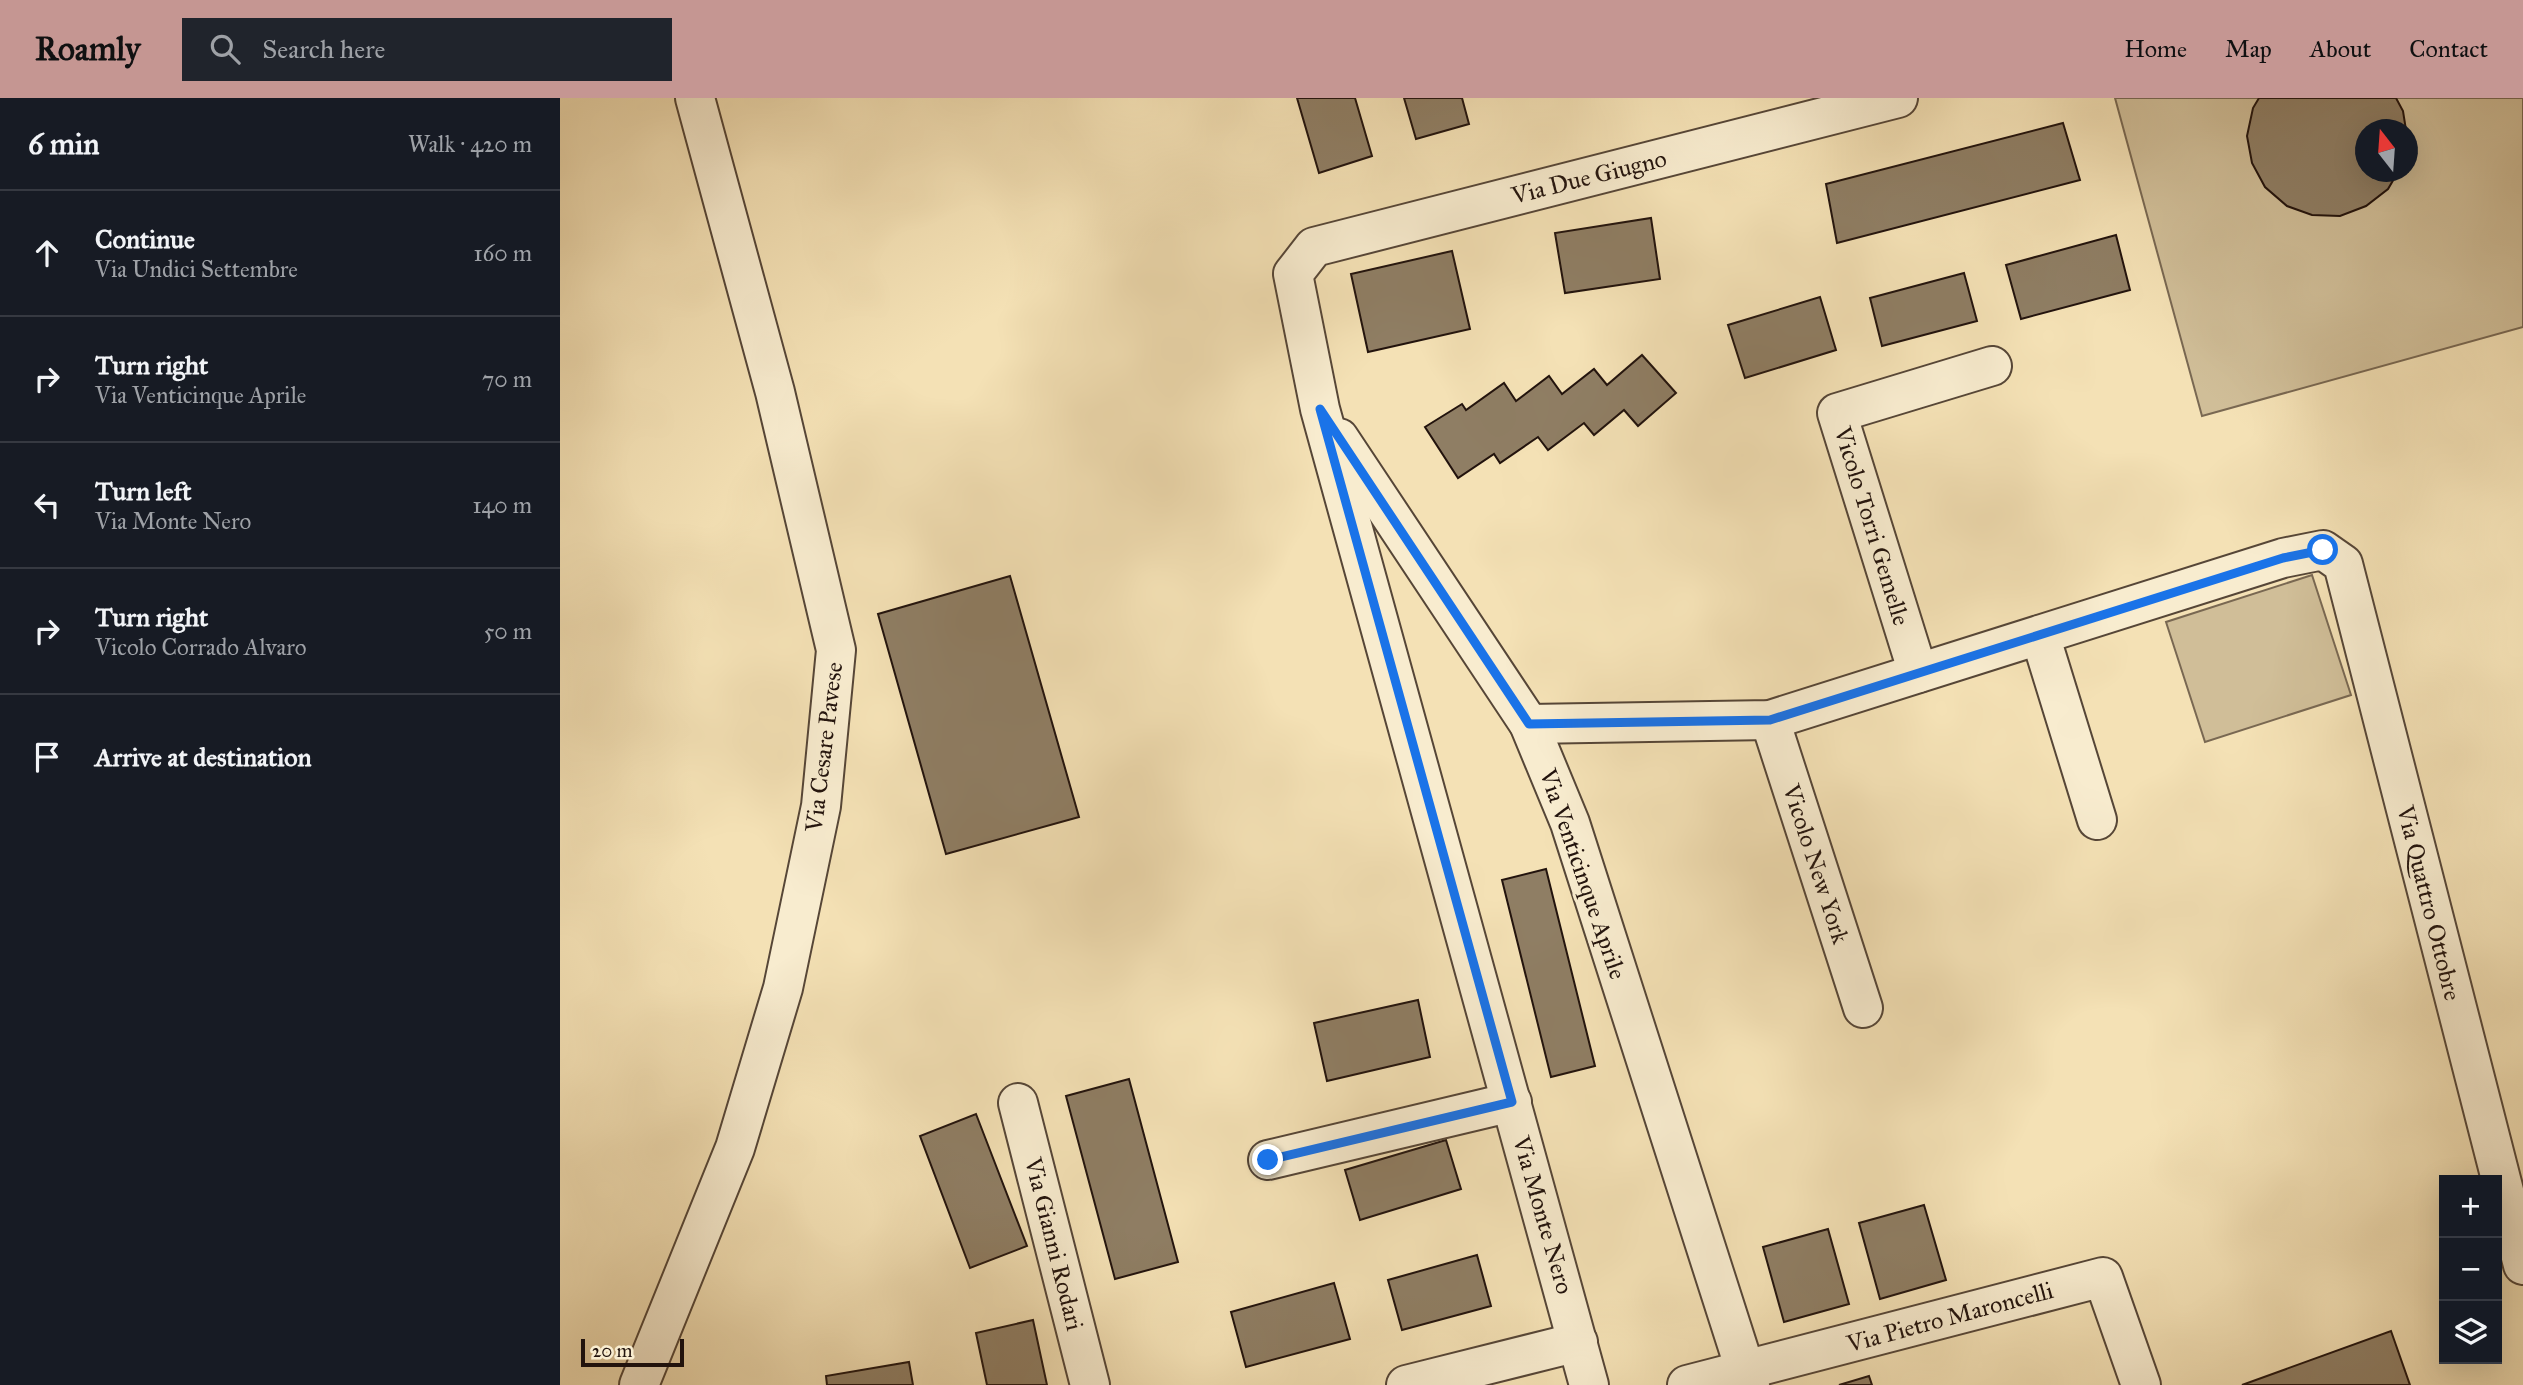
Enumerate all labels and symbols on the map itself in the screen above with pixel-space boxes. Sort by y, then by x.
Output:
north arrow [2355,119,2418,182]
street label: Via Due Giugno [1507,143,1670,211]
street label: Vicolo Torri Gemelle [1827,422,1916,629]
route start [2307,534,2338,565]
street label: Via Cesare Pavese [799,660,849,835]
street label: Via Venticinque Aprile [1533,764,1633,983]
street label: Vicolo New York [1776,780,1856,948]
street label: Via Quattro Ottobre [2390,802,2468,1004]
street label: Via Monte Nero [1506,1132,1580,1297]
route end [1252,1144,1283,1175]
street label: Via Gianni Rodari [1018,1153,1090,1334]
street label: Via Pietro Maroncelli [1843,1275,2057,1359]
scale bar [581,1336,684,1368]

